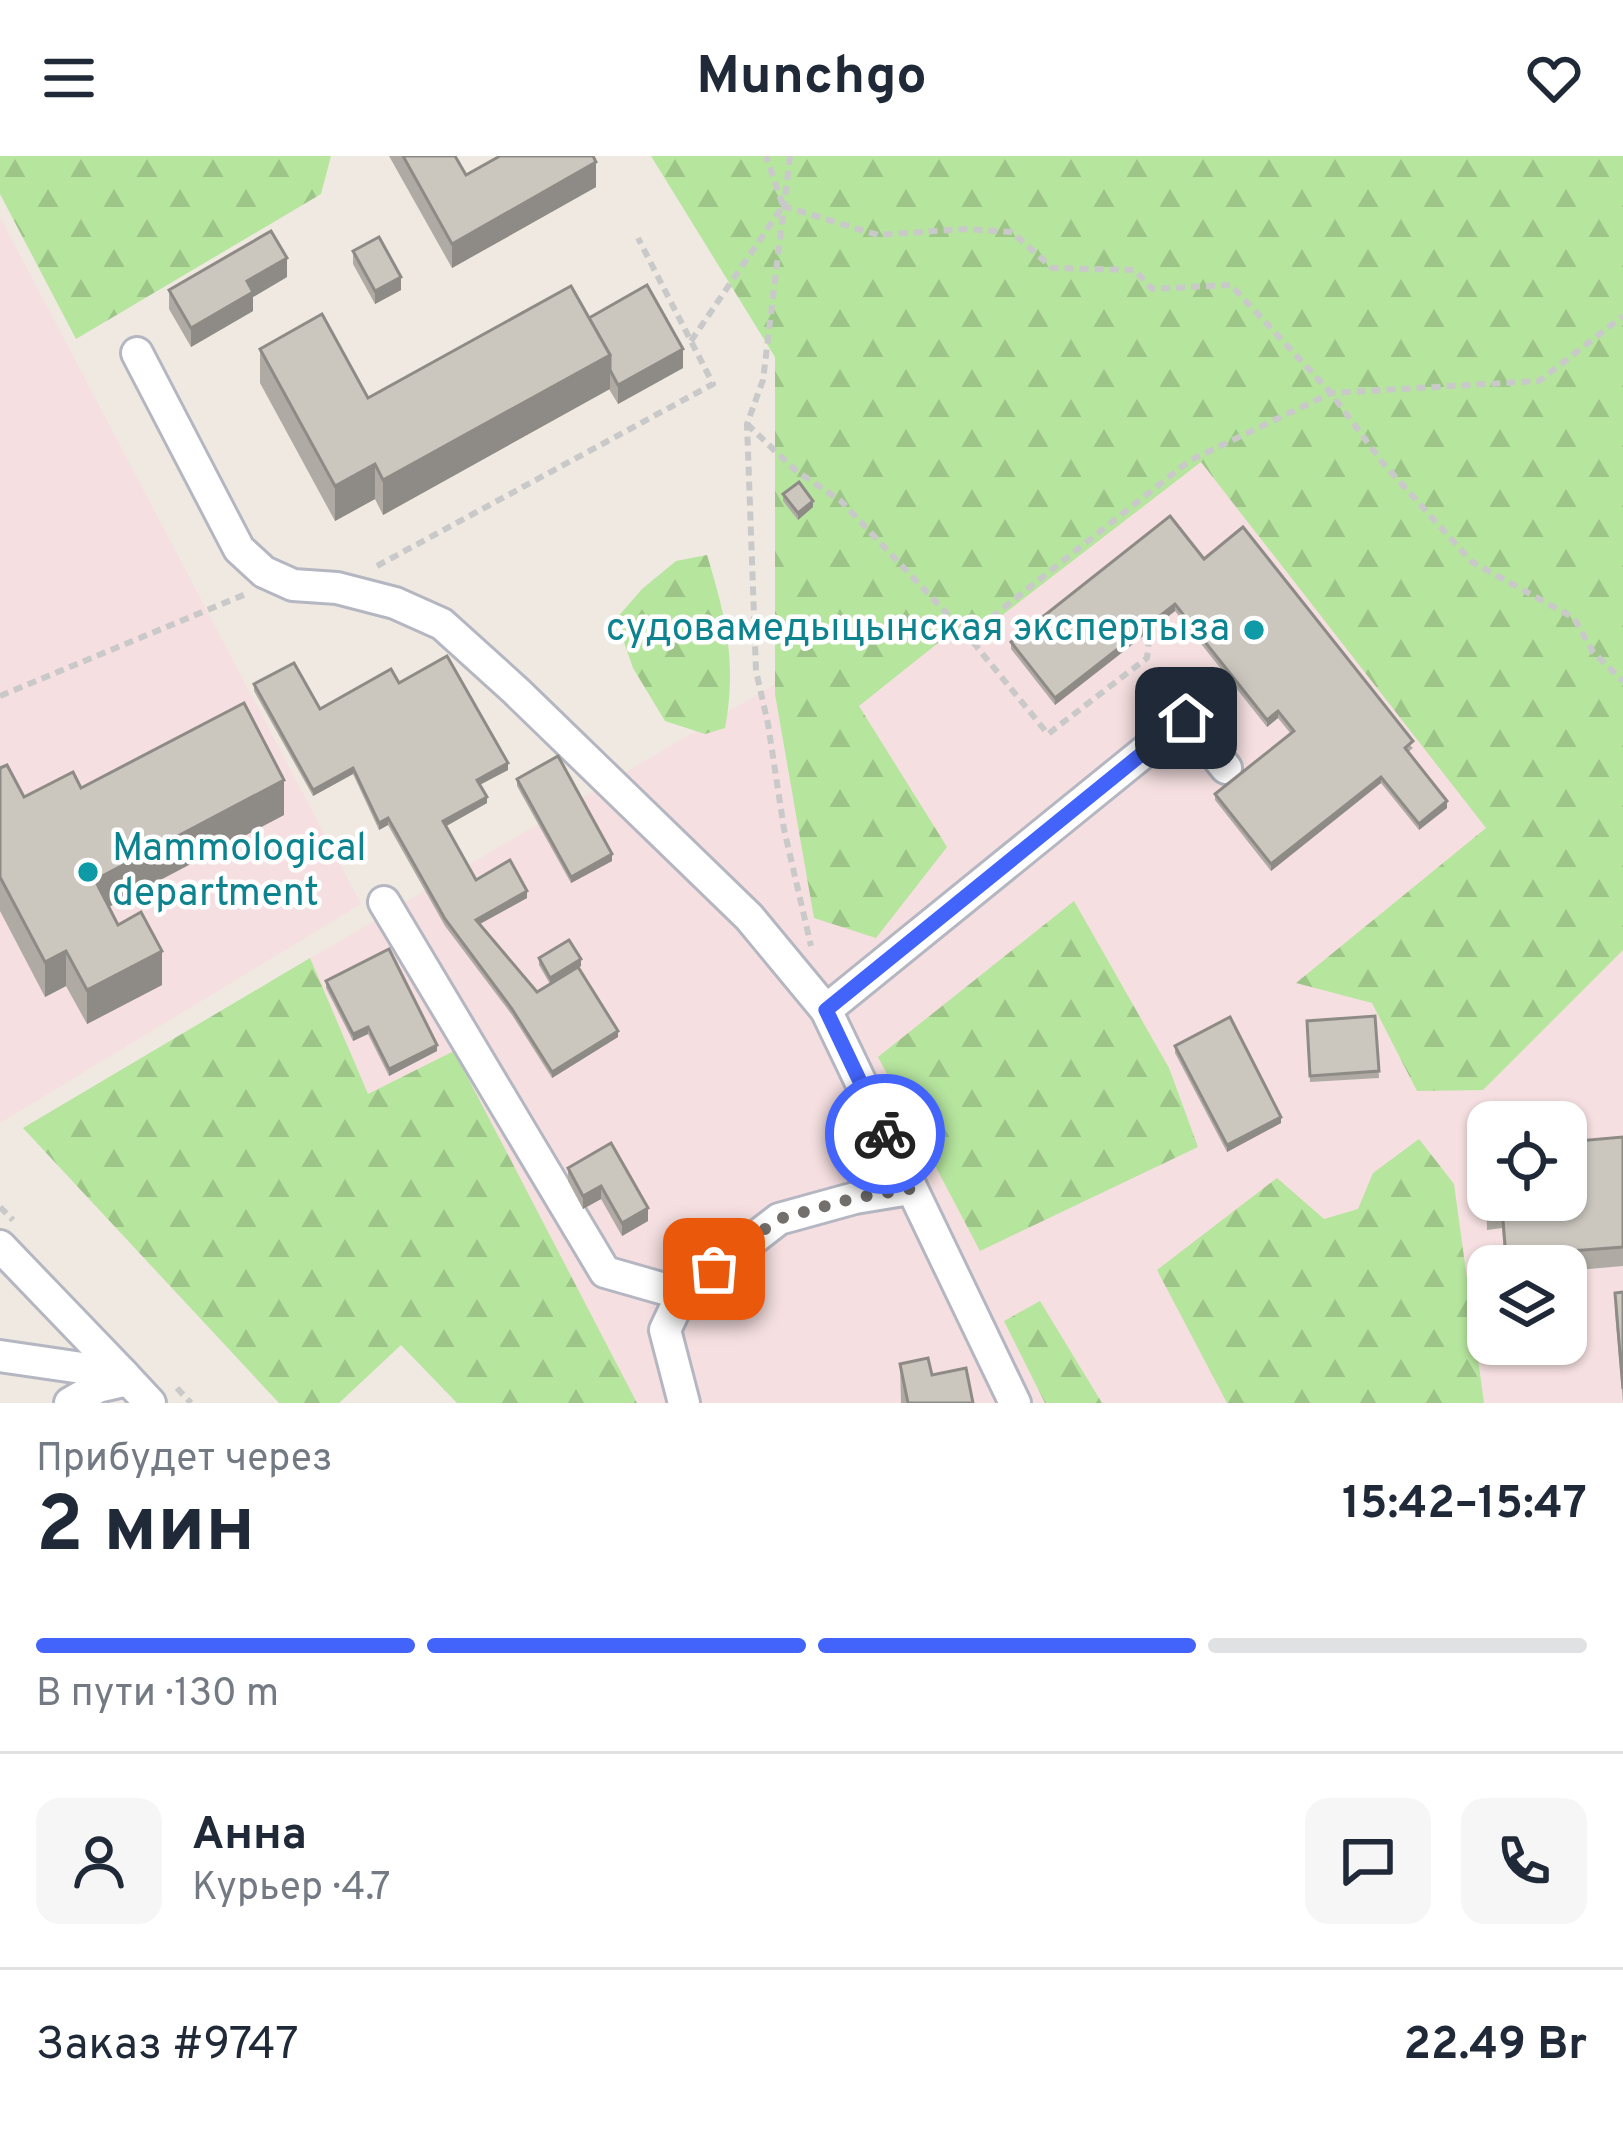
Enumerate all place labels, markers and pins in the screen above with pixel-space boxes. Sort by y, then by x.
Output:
place label: судовамедыцынская экспертыза [606,606,1230,655]
marker: судовамедыцынская экспертыза [1241,617,1267,643]
pin [1135,667,1237,769]
place label: Mammological department [112,826,366,920]
marker: Mammological department [75,859,101,885]
pin [663,1218,765,1320]

